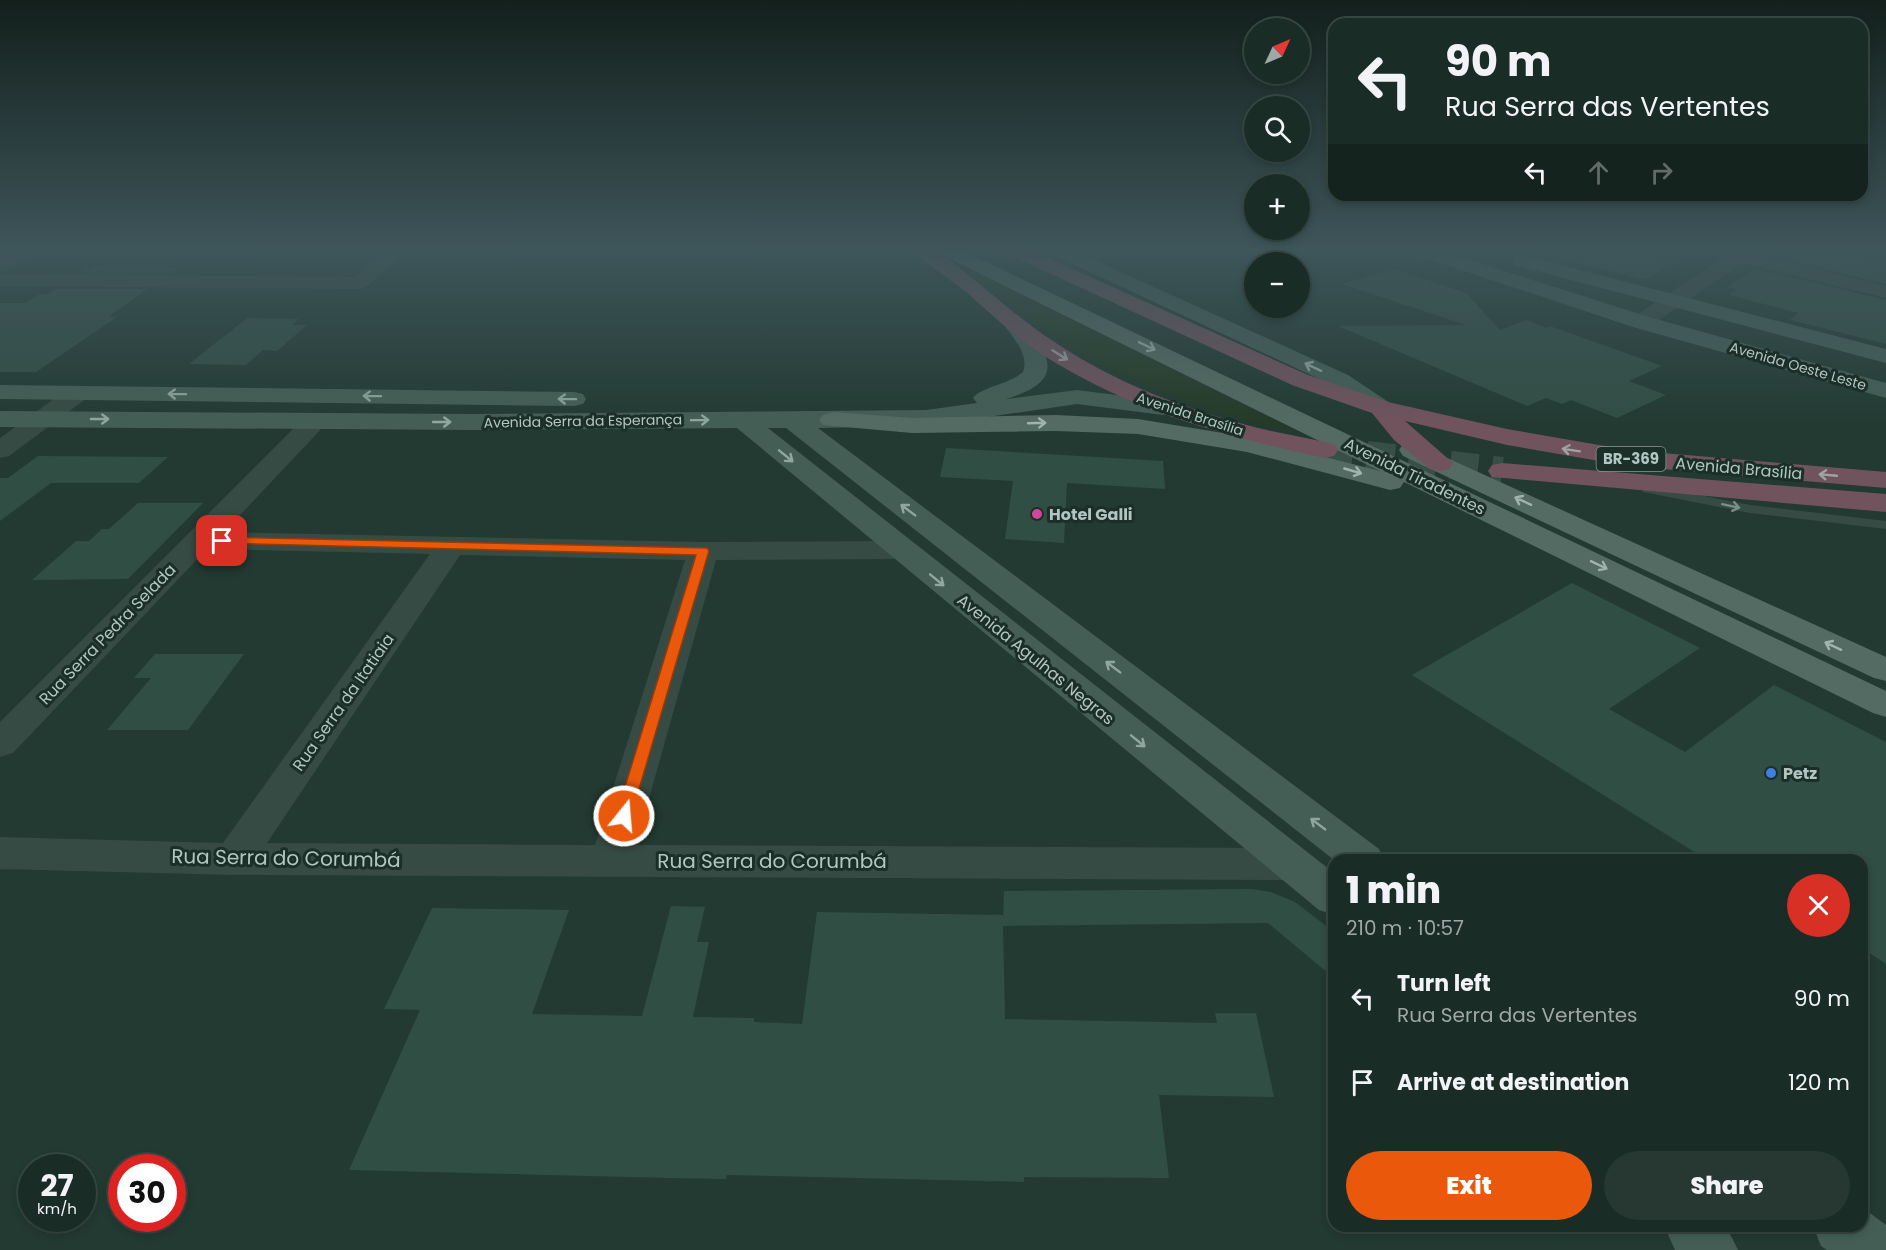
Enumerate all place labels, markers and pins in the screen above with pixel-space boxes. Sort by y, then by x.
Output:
place label: Hotel Galli [1049,503,1133,526]
marker: Hotel Galli [1030,507,1044,521]
pin [196,515,247,566]
place label: Petz [1783,762,1817,785]
marker: Petz [1764,766,1778,780]

